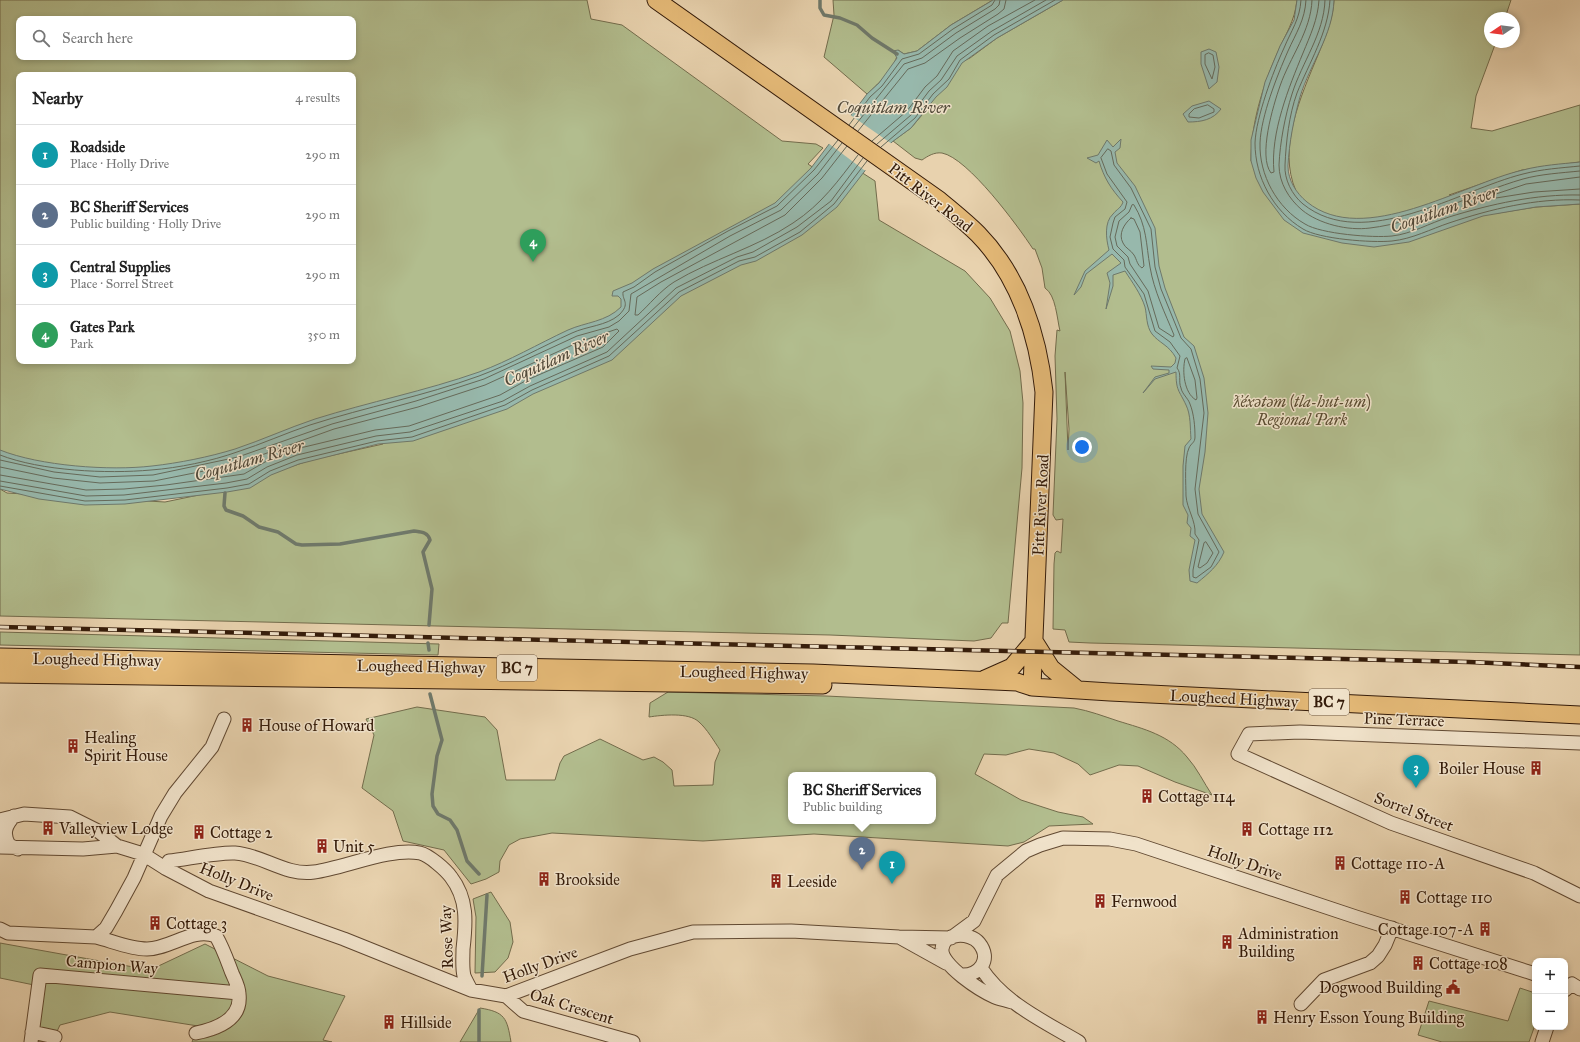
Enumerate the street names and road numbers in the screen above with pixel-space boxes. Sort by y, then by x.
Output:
street label: Pitt River Road [885,159,977,236]
street label: Pitt River Road [1028,454,1053,556]
street label: Lougheed Highway [33,649,162,671]
road number: BC 7 [497,655,537,681]
street label: Lougheed Highway [357,656,486,678]
street label: Lougheed Highway [680,662,809,684]
street label: Lougheed Highway [1169,686,1299,712]
road number: BC 7 [1309,689,1349,715]
street label: Pine Terrace [1363,709,1445,730]
street label: Sorrel Street [1371,788,1456,835]
street label: Holly Drive [1205,841,1285,884]
street label: Holly Drive [197,858,277,905]
street label: Rose Way [436,904,457,969]
street label: Holly Drive [500,942,580,987]
street label: Campion Way [65,951,159,978]
street label: Oak Crescent [528,985,616,1028]

